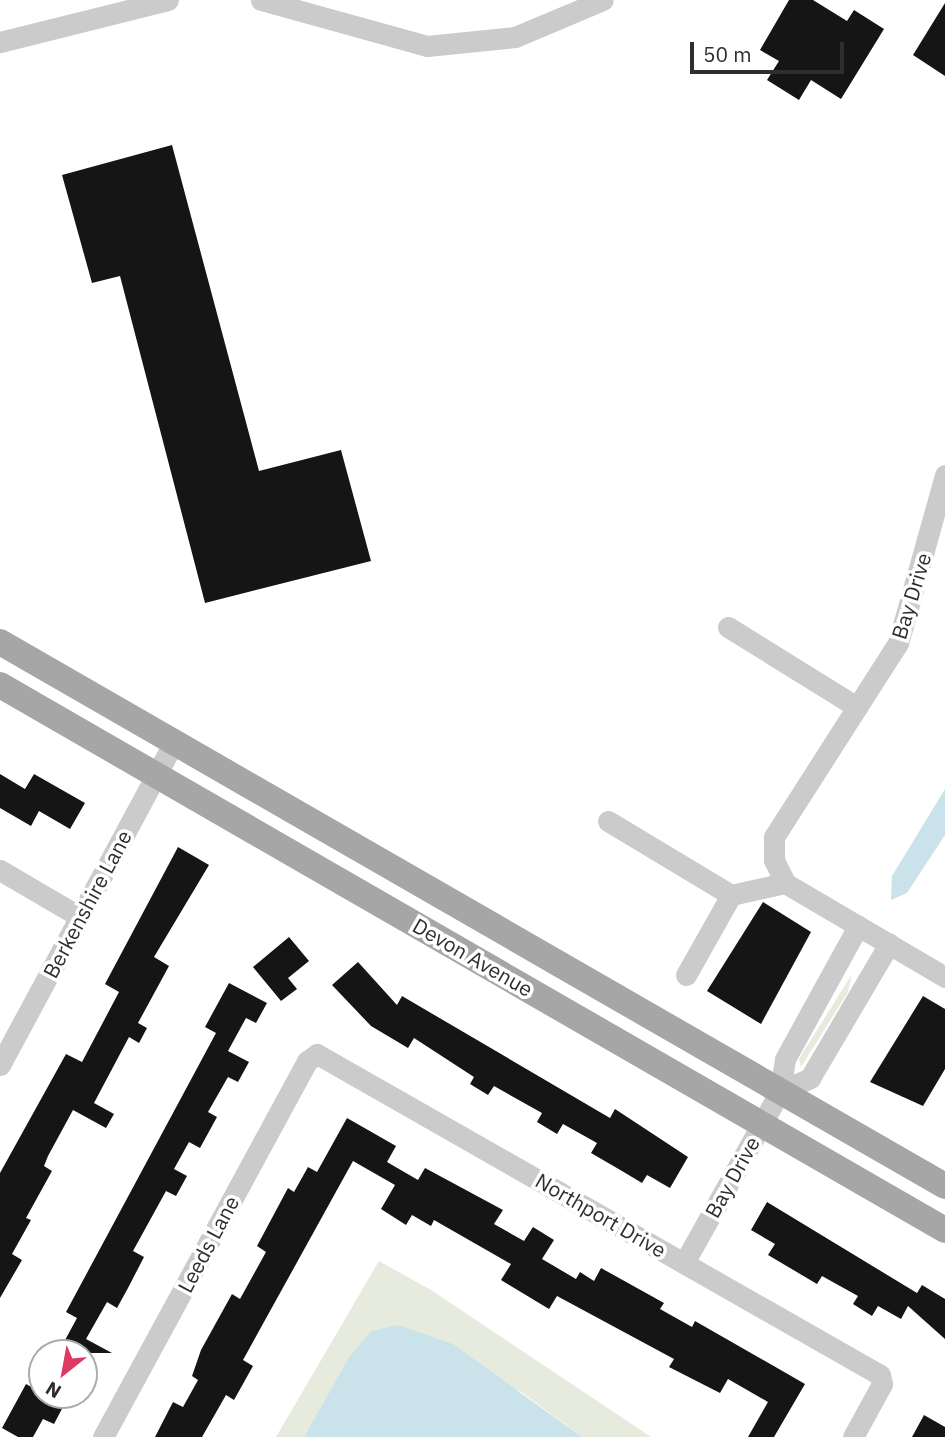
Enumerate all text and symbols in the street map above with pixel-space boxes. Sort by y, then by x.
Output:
scale bar [693,28,847,72]
text: 50 m [703,40,752,68]
street label: Bay Drive [886,550,936,642]
street label: Berkenshire Lane [37,826,137,982]
street label: Devon Avenue [409,912,537,1002]
street label: Bay Drive [699,1132,765,1222]
street label: Northport Drive [531,1167,671,1263]
street label: Leeds Lane [172,1191,244,1297]
north arrow [28,1339,98,1409]
text: N [41,1376,65,1404]

